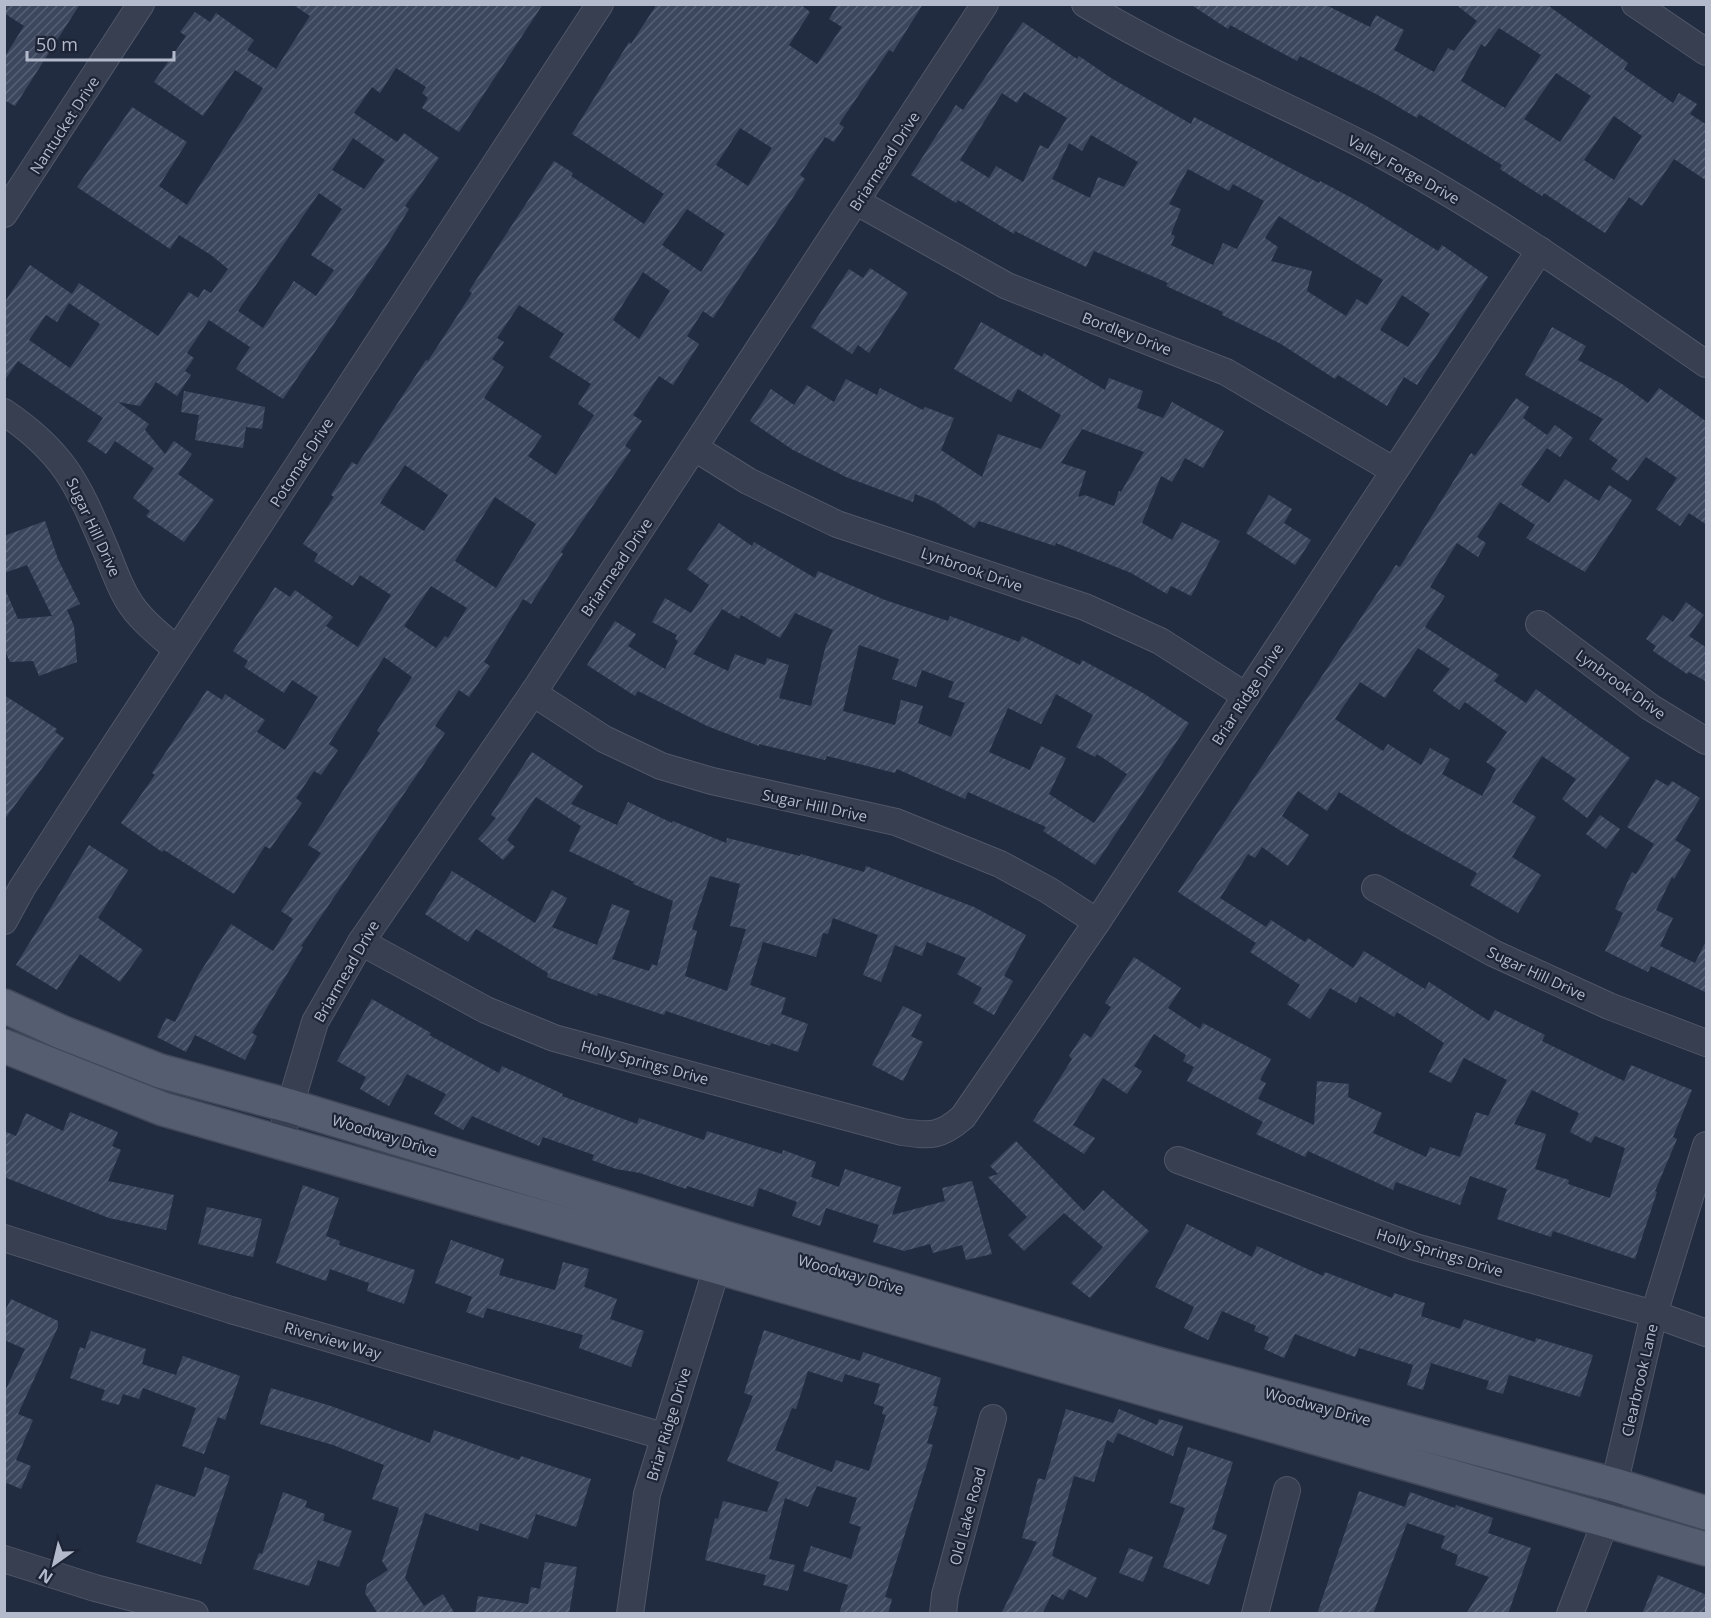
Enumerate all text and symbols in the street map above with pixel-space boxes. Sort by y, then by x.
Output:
scale bar [27,24,174,62]
text: 50 m [36,32,78,56]
street label: Nantucket Drive [25,72,103,178]
street label: Briarmead Drive [844,108,924,214]
street label: Valley Forge Drive [1345,130,1463,208]
street label: Bordley Drive [1079,307,1175,359]
street label: Potomac Drive [265,414,337,510]
street label: Sugar Hill Drive [62,474,126,580]
street label: Briarmead Drive [576,514,656,620]
street label: Lynbrook Drive [918,542,1026,596]
street label: Briar Ridge Drive [1207,639,1287,749]
street label: Lynbrook Drive [1572,645,1670,723]
street label: Sugar Hill Drive [761,784,869,826]
street label: Briarmead Drive [309,916,383,1026]
street label: Sugar Hill Drive [1484,941,1590,1005]
street label: Holly Springs Drive [579,1035,711,1089]
street label: Woodway Drive [330,1109,440,1161]
street label: Holly Springs Drive [1374,1223,1506,1281]
street label: Woodway Drive [796,1249,906,1299]
street label: Riverview Way [282,1317,384,1364]
street label: Clearbrook Lane [1616,1322,1662,1438]
street label: Briar Ridge Drive [641,1365,695,1483]
street label: Woodway Drive [1263,1382,1373,1430]
street label: Old Lake Road [944,1465,990,1567]
north arrow [24,1534,84,1594]
text: N [34,1564,57,1589]

